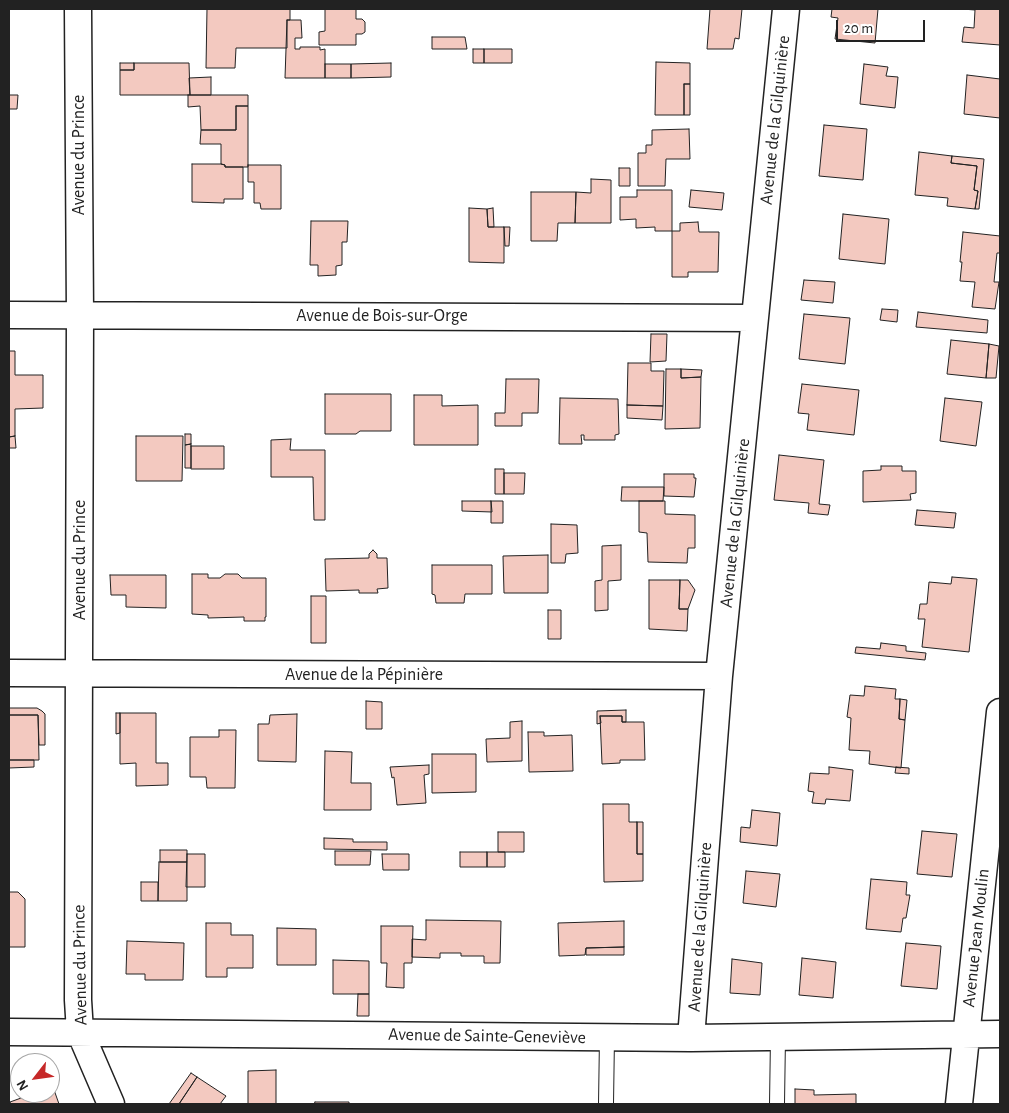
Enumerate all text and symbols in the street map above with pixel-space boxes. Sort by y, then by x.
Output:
scale bar [839,10,928,42]
text: 20 m [844,21,873,36]
street label: Avenue de la Gilquinière [755,34,795,206]
street label: Avenue du Prince [68,95,90,215]
street label: Avenue de Bois-sur-Orge [296,305,468,327]
street label: Avenue de la Gilquinière [715,437,755,609]
street label: Avenue du Prince [69,500,91,620]
street label: Avenue de la Pépinière [285,664,443,686]
street label: Avenue de la Gilquinière [683,841,717,1013]
street label: Avenue Jean Moulin [958,868,994,1008]
street label: Avenue du Prince [68,904,92,1026]
street label: Avenue de Sainte-Geneviève [388,1023,586,1049]
north arrow [10,1053,60,1103]
text: N [14,1077,31,1093]

